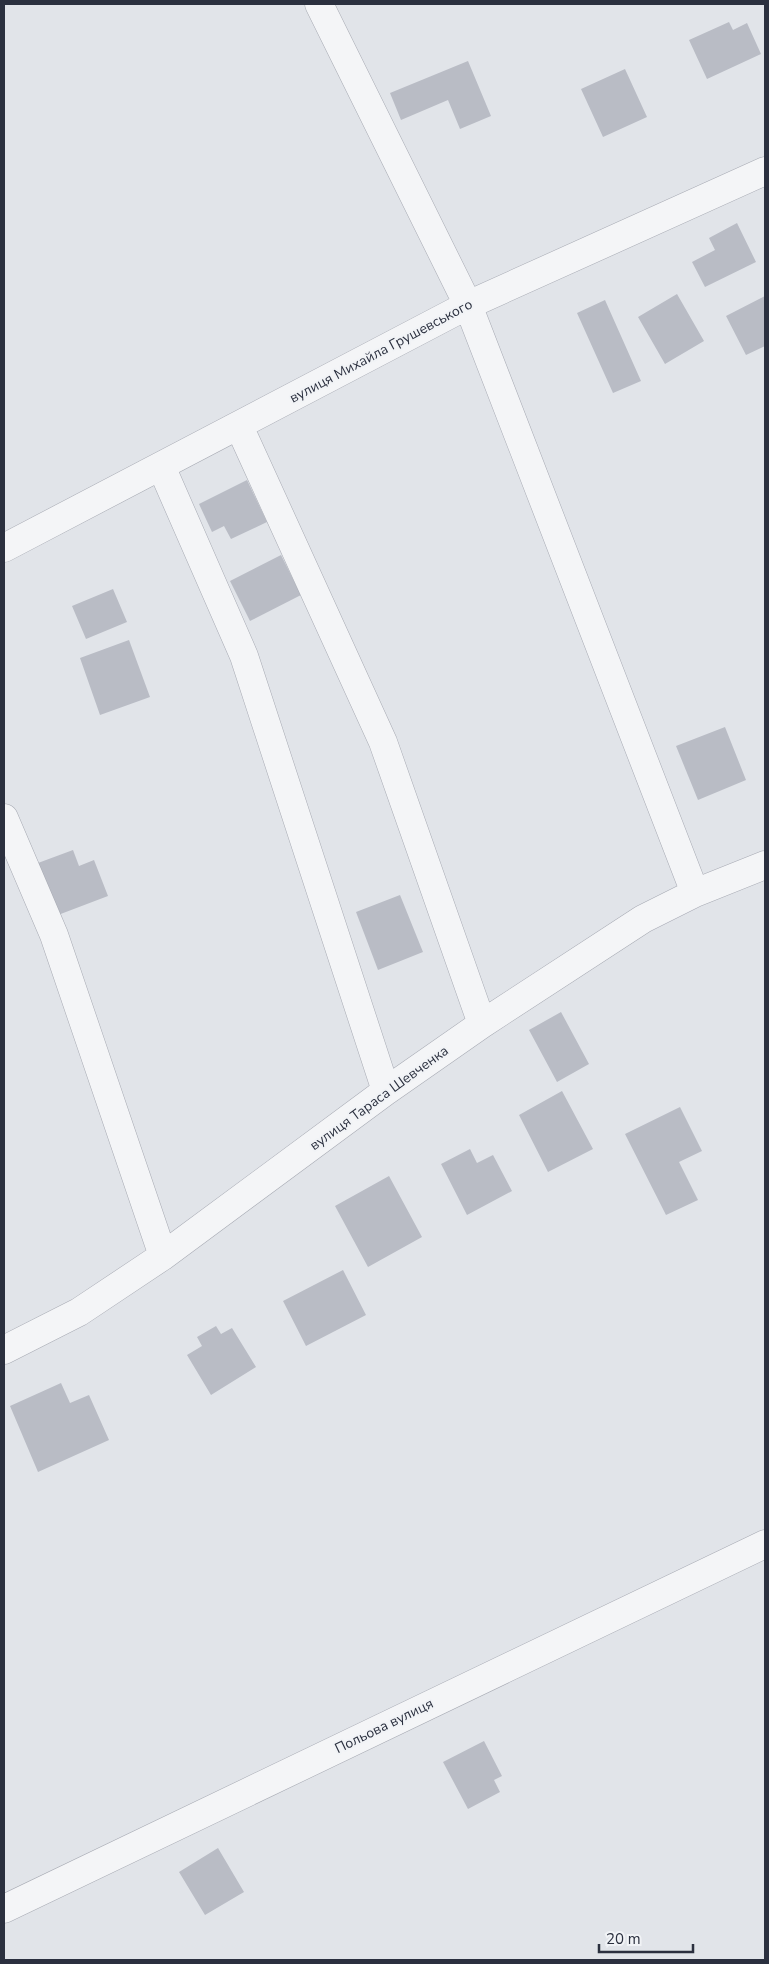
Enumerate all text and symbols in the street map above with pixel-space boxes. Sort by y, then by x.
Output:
street label: вулиця Михайла Грушевського [286,295,476,407]
street label: вулиця Тараса Шевченка [306,1041,452,1155]
street label: Польова вулиця [332,1694,436,1758]
scale bar [599,1922,693,1954]
text: 20 m [606,1929,641,1949]

